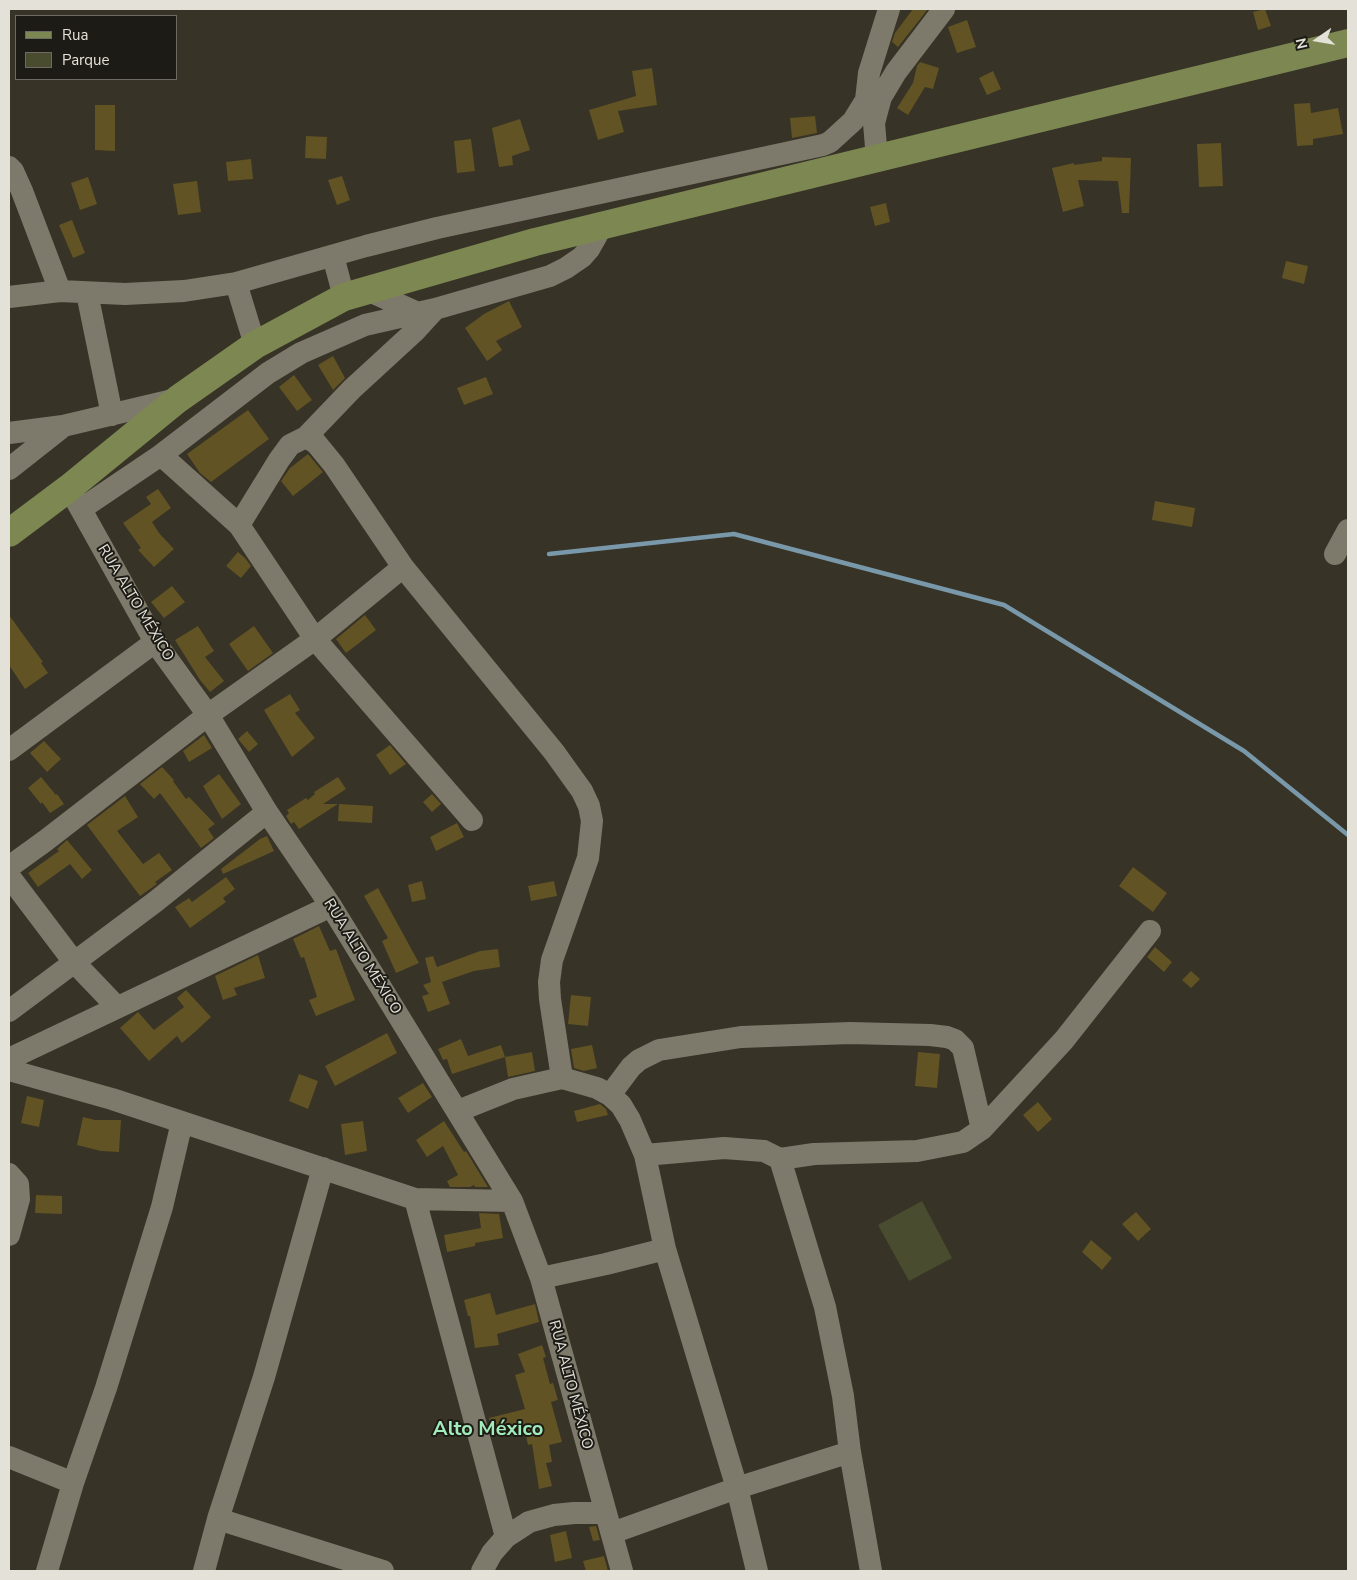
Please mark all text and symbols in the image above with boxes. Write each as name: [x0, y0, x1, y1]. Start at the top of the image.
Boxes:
legend: [15, 15, 178, 80]
north arrow: [1292, 15, 1342, 65]
text: Rua: [62, 25, 88, 45]
text: N: [1291, 36, 1312, 51]
text: Parque: [62, 50, 110, 70]
street label: RUA ALTO MÉXICO: [93, 541, 177, 665]
street label: RUA ALTO MÉXICO: [319, 896, 405, 1018]
street label: RUA ALTO MÉXICO: [544, 1318, 596, 1452]
district label: Alto México: [433, 1418, 543, 1442]

